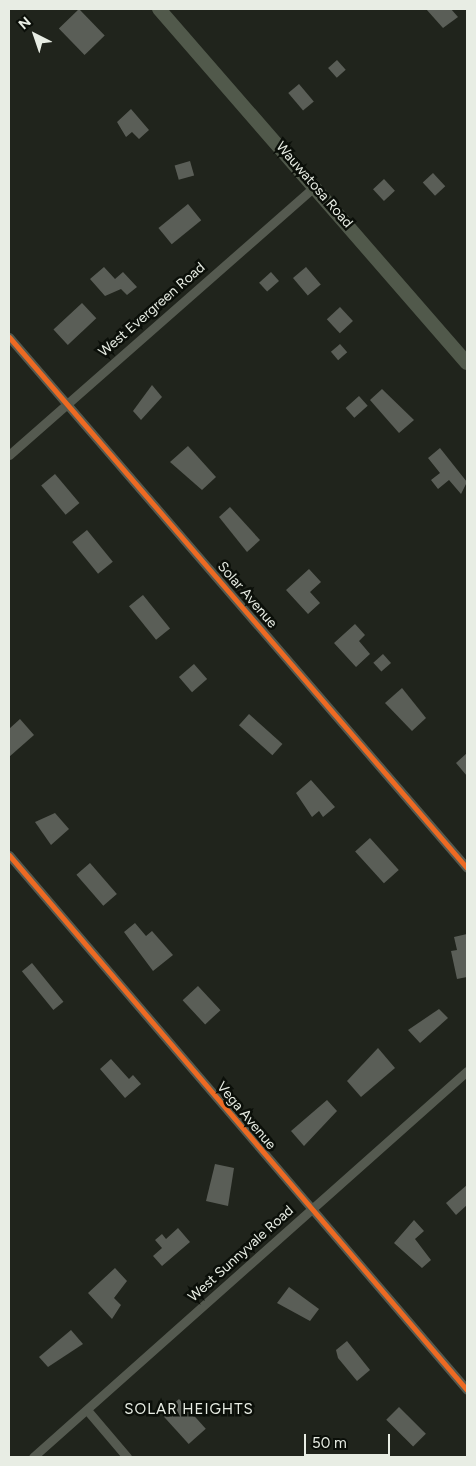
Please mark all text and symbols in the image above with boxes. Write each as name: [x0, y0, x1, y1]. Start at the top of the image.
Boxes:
north arrow: [10, 10, 60, 60]
text: N: [15, 13, 34, 33]
street label: Wauwatosa Road: [272, 139, 356, 231]
street label: West Evergreen Road: [95, 259, 209, 361]
street label: Solar Avenue: [214, 558, 280, 632]
street label: Vega Avenue: [213, 1079, 279, 1153]
street label: West Sunnyvale Road: [185, 1202, 297, 1306]
district label: SOLAR HEIGHTS: [123, 1401, 255, 1419]
scale bar: [306, 1424, 392, 1456]
text: 50 m: [312, 1434, 347, 1452]

